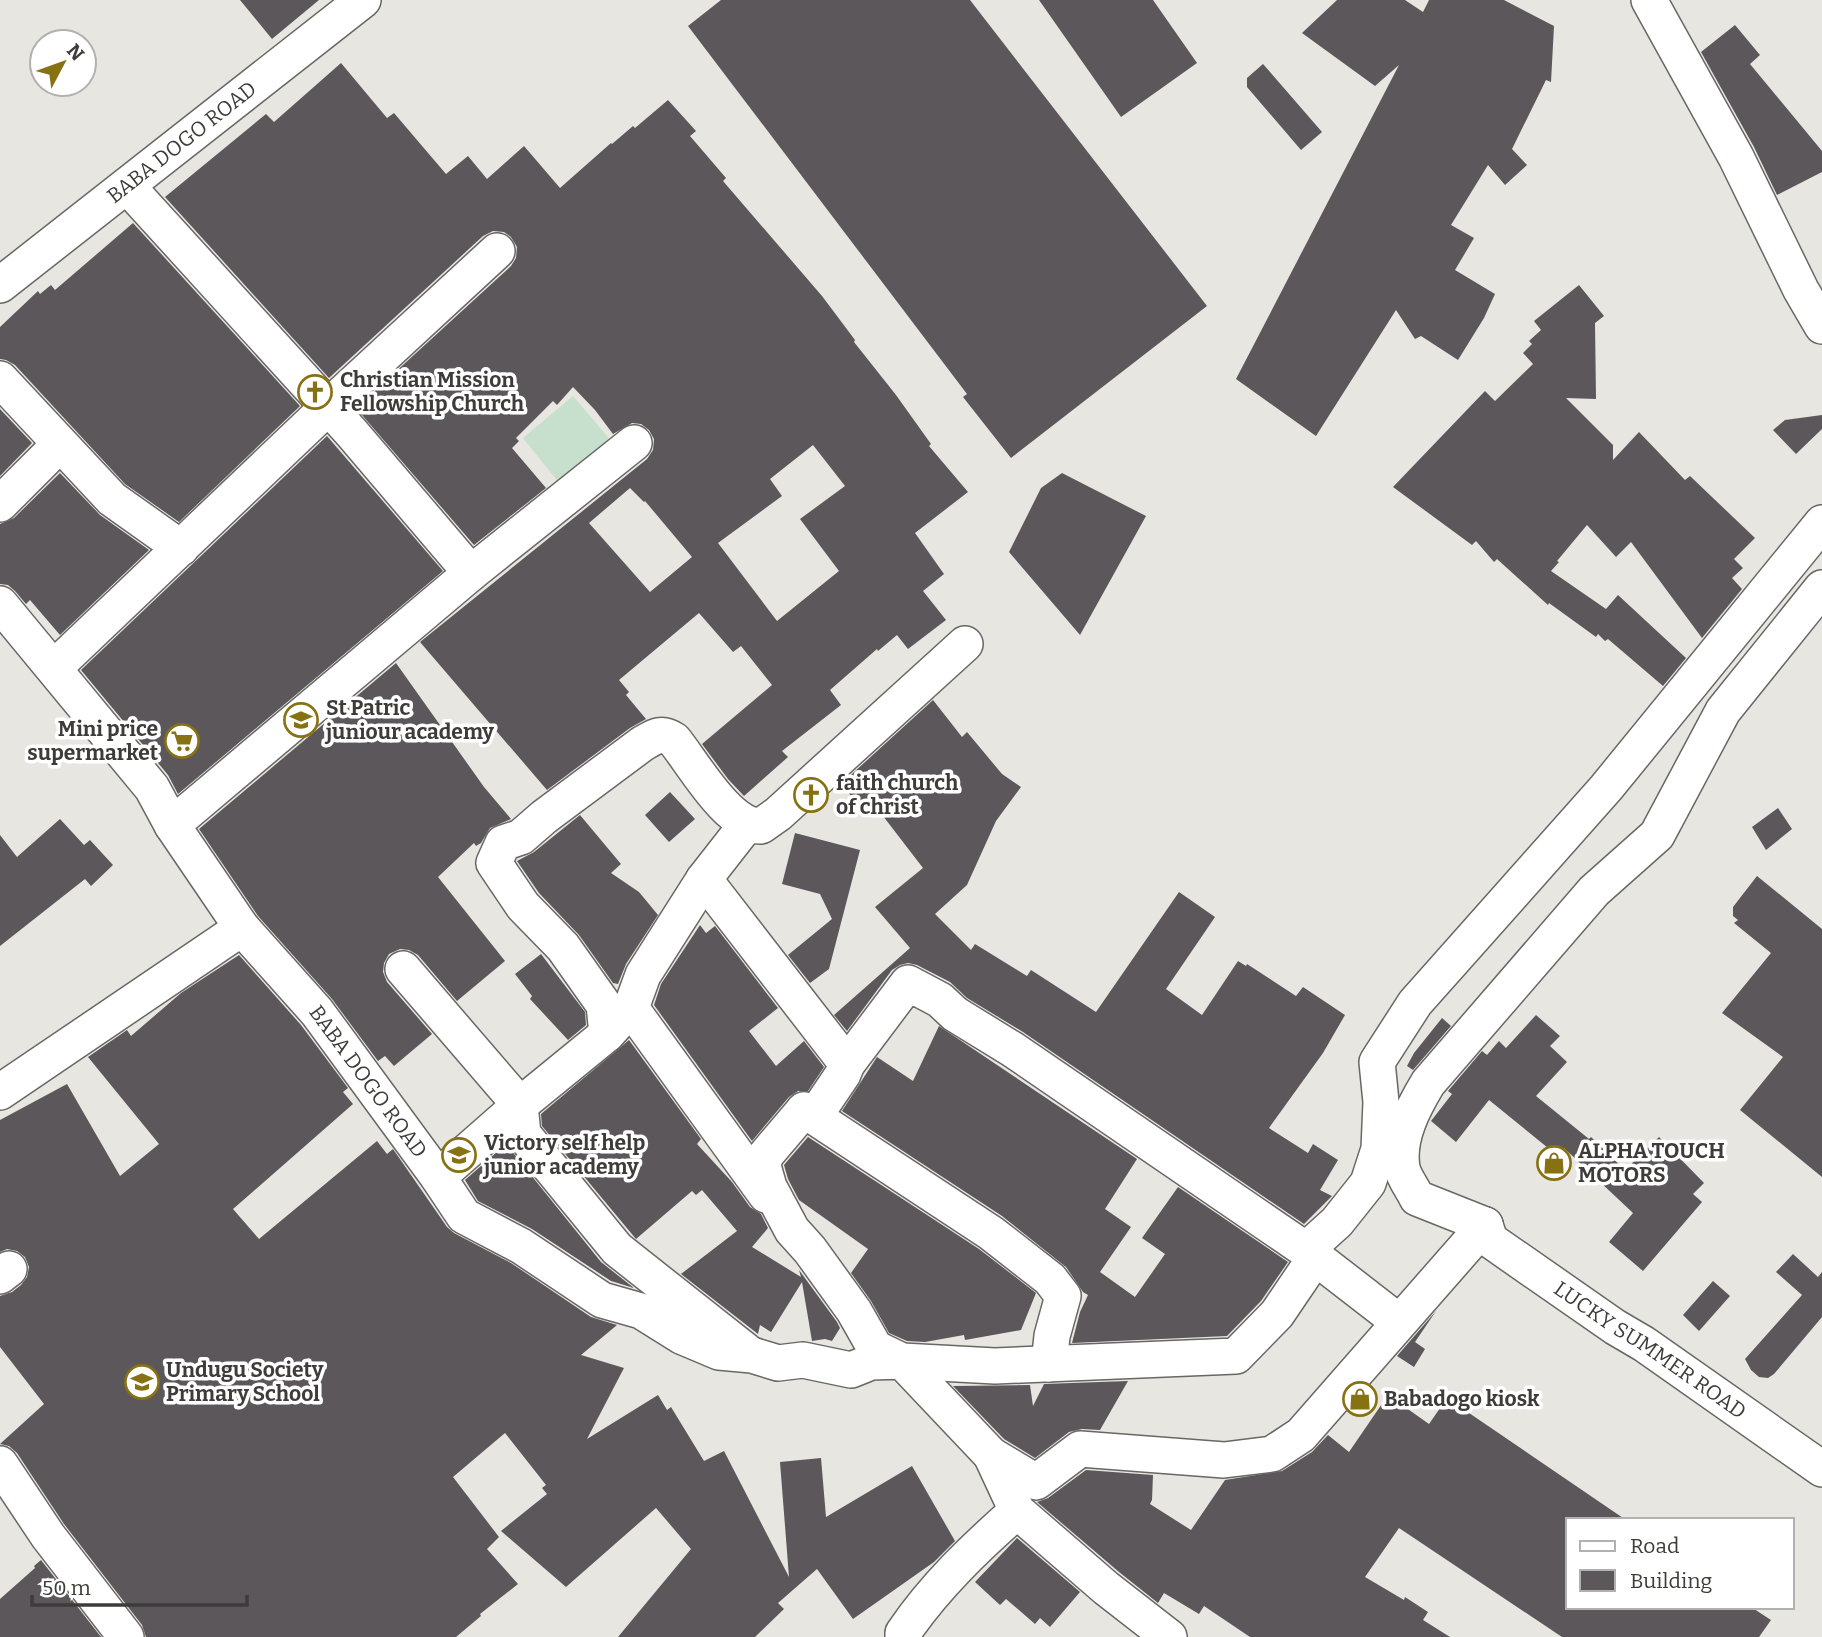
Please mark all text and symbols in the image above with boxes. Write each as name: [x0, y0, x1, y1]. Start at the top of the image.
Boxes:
north arrow: [28, 28, 98, 98]
text: N: [62, 39, 89, 66]
street label: BABA DOGO ROAD: [102, 76, 262, 209]
place label: Christian Mission Fellowship Church: [340, 367, 525, 417]
church icon: Christian Mission Fellowship Church: [296, 373, 334, 411]
place label: St Patric juniour academy: [324, 695, 494, 745]
school or university icon: St Patric juniour academy: [282, 701, 320, 739]
place label: Mini price supermarket: [27, 716, 159, 766]
supermarket icon: Mini price supermarket: [163, 722, 201, 760]
place label: faith church of christ: [836, 770, 959, 820]
church icon: faith church of christ: [792, 776, 830, 814]
street label: BABA DOGO ROAD: [303, 1000, 432, 1163]
place label: Victory self help junior academy: [482, 1130, 646, 1180]
school or university icon: Victory self help junior academy: [440, 1136, 478, 1174]
place label: ALPHA TOUCH MOTORS: [1578, 1138, 1725, 1188]
shop icon: ALPHA TOUCH MOTORS: [1535, 1144, 1573, 1182]
street label: LUCKY SUMMER ROAD: [1549, 1276, 1751, 1425]
place label: Undugu Society Primary School: [166, 1357, 324, 1407]
school or university icon: Undugu Society Primary School: [123, 1363, 161, 1401]
shop icon: Babadogo kiosk: [1341, 1380, 1379, 1418]
place label: Babadogo kiosk: [1384, 1386, 1540, 1412]
legend: [1566, 1518, 1794, 1609]
text: Road: [1630, 1533, 1679, 1559]
scale bar: [32, 1564, 247, 1608]
text: Building: [1630, 1568, 1713, 1594]
text: 50 m: [42, 1575, 91, 1601]

